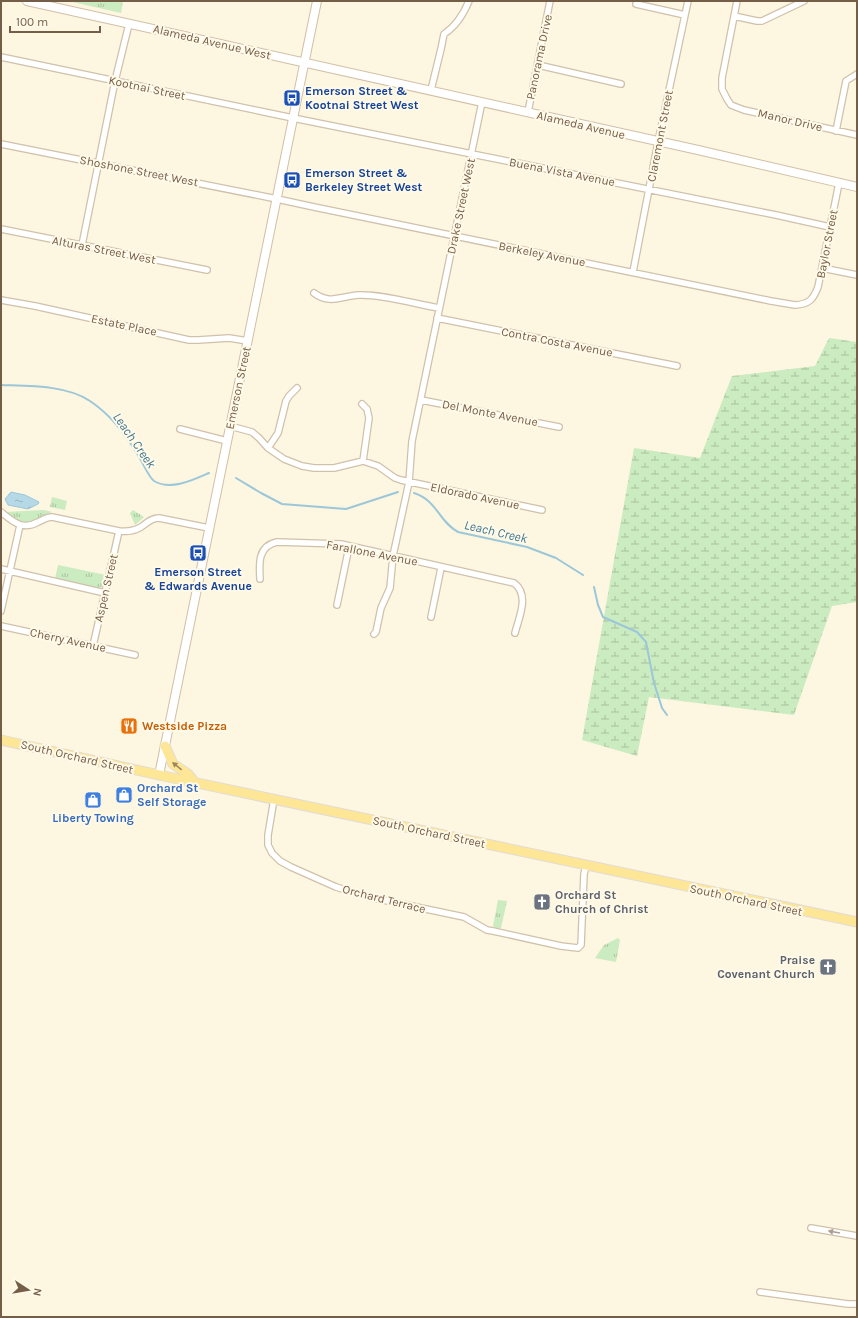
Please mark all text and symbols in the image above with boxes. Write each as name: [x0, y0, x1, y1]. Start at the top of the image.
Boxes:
scale bar: [10, 8, 100, 34]
street label: Panorama Drive: [523, 13, 555, 101]
text: 100 m: [16, 15, 48, 29]
street label: Alameda Avenue West: [152, 22, 273, 62]
street label: Kootnai Street: [107, 73, 187, 103]
place label: Emerson Street & Kootnai Street West: [305, 84, 419, 112]
bus stop icon: Emerson Street & Kootnai Street West: [282, 88, 302, 108]
street label: Claremont Street: [644, 88, 676, 183]
street label: Manor Drive: [756, 106, 824, 134]
street label: Alameda Avenue: [535, 108, 627, 142]
street label: Shoshone Street West: [79, 153, 200, 189]
street label: Buena Vista Avenue: [508, 155, 616, 189]
street label: Drake Street West: [444, 156, 478, 255]
place label: Emerson Street & Berkeley Street West: [305, 166, 423, 194]
bus stop icon: Emerson Street & Berkeley Street West: [282, 170, 302, 190]
street label: Baylor Street: [813, 208, 841, 280]
street label: Alturas Street West: [51, 233, 157, 267]
street label: Berkeley Avenue: [497, 239, 587, 269]
street label: Estate Place: [90, 311, 158, 339]
street label: Contra Costa Avenue: [500, 324, 614, 360]
street label: Emerson Street: [222, 345, 254, 431]
street label: Del Monte Avenue: [441, 397, 539, 429]
water label: Leach Creek: [110, 410, 159, 471]
street label: Eldorado Avenue: [429, 480, 521, 512]
water label: Leach Creek: [463, 517, 529, 546]
street label: Farallone Avenue: [325, 537, 419, 569]
bus stop icon: Emerson Street & Edwards Avenue: [188, 543, 208, 563]
street label: Aspen Street: [91, 552, 121, 623]
place label: Emerson Street & Edwards Avenue: [144, 565, 252, 593]
street label: Cherry Avenue: [29, 625, 107, 655]
restaurant icon: Westside Pizza: [119, 716, 139, 736]
place label: Westside Pizza: [142, 719, 227, 733]
street label: South Orchard Street: [19, 737, 135, 777]
one-way arrow: [172, 762, 183, 771]
place label: Orchard St Self Storage: [137, 781, 206, 809]
shop icon: Orchard St Self Storage: [114, 785, 134, 805]
shop icon: Liberty Towing: [83, 790, 103, 810]
place label: Liberty Towing: [52, 811, 134, 825]
street label: South Orchard Street: [371, 813, 487, 851]
street label: South Orchard Street: [688, 881, 804, 919]
street label: Orchard Terrace: [341, 882, 427, 916]
place label: Orchard St Church of Christ: [555, 888, 648, 916]
church icon: Orchard St Church of Christ: [532, 892, 552, 912]
place label: Praise Covenant Church: [717, 953, 815, 981]
church icon: Praise Covenant Church: [818, 957, 838, 977]
one-way arrow: [828, 1229, 840, 1235]
north arrow: [8, 1270, 48, 1310]
text: N: [30, 1287, 44, 1297]

